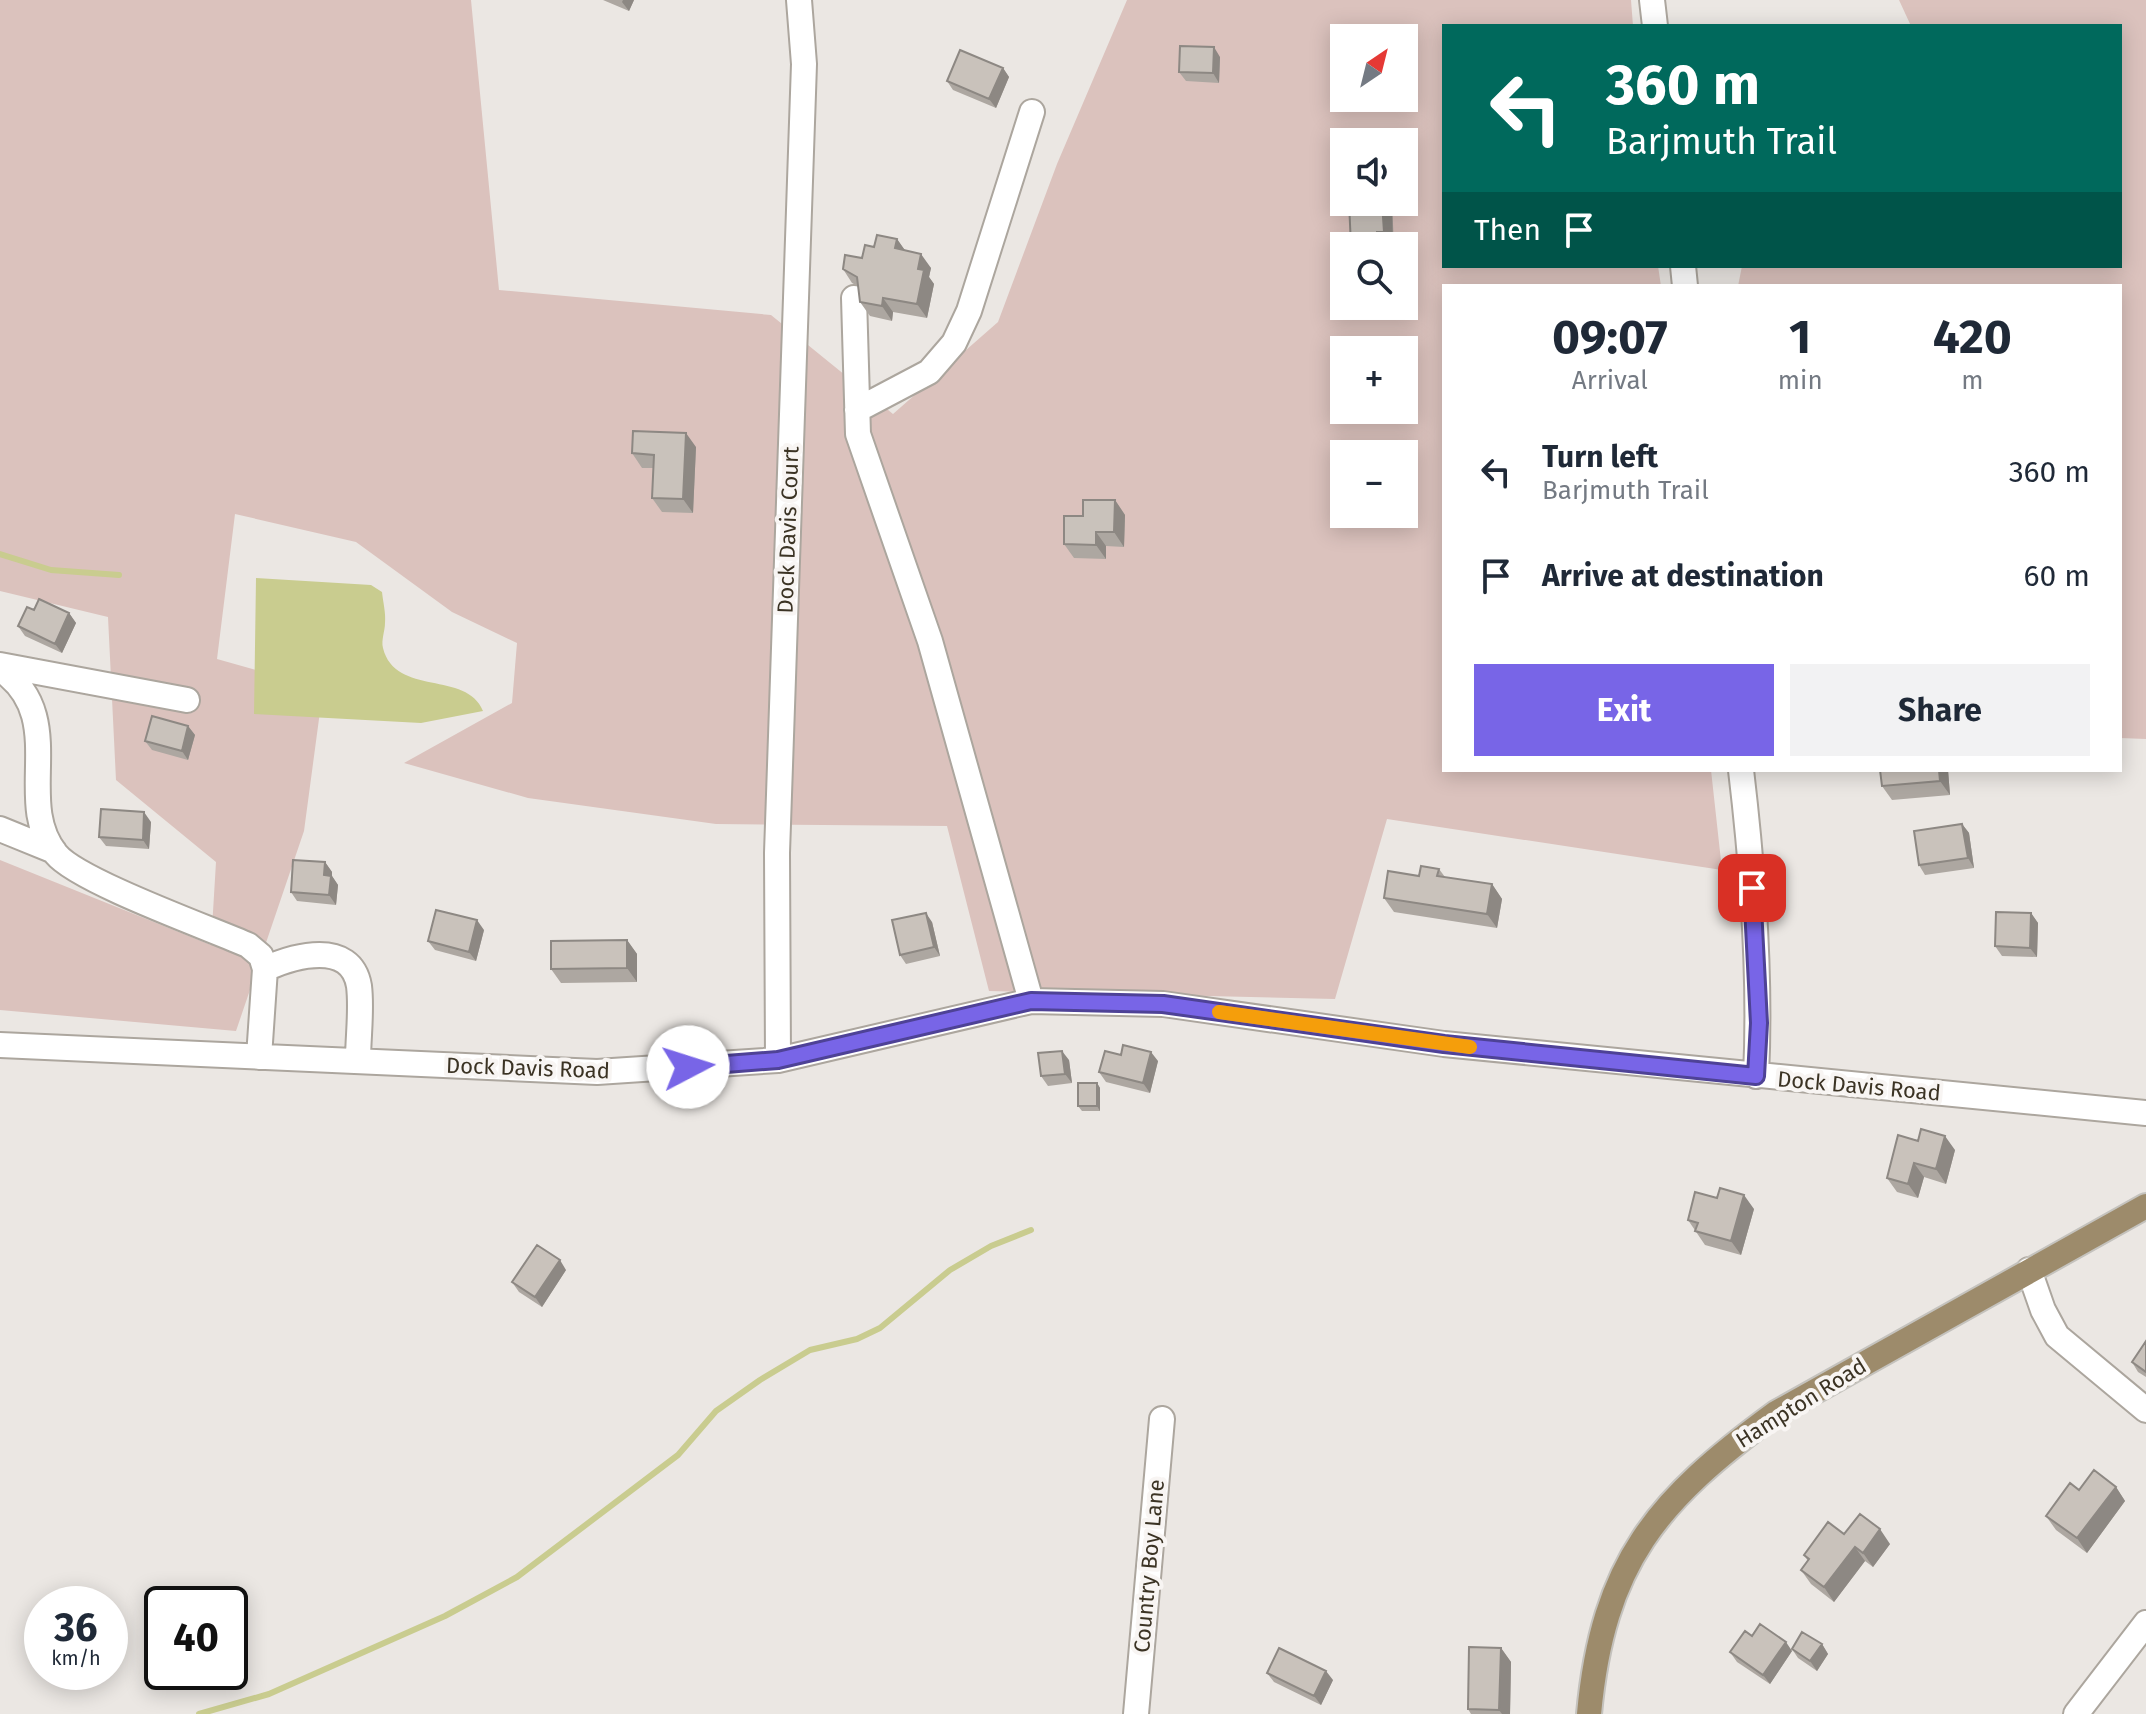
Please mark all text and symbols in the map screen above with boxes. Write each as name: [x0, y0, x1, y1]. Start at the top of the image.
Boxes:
north arrow: [1330, 24, 1418, 112]
map controls: [1330, 24, 1418, 528]
text: 360 m: [1606, 52, 1760, 119]
icon: left: [1474, 56, 1578, 160]
text: Barjmuth Trail: [1606, 120, 1837, 164]
button: sound: [1330, 128, 1418, 216]
icon: arrive: [1557, 208, 1601, 252]
text: Then: [1474, 212, 1541, 248]
button: search: [1330, 232, 1418, 320]
text: 09:07: [1552, 308, 1668, 366]
text: 1: [1789, 308, 1811, 366]
text: 420: [1933, 308, 2012, 366]
button: +: [1330, 336, 1418, 424]
text: Arrival: [1572, 365, 1648, 396]
text: min: [1778, 365, 1823, 396]
text: m: [1961, 365, 1983, 396]
text: Turn left: [1542, 439, 1658, 475]
button: −: [1330, 440, 1418, 528]
street label: Dock Davis Court: [772, 446, 804, 614]
icon: left: [1474, 450, 1518, 494]
text: 360 m: [2009, 454, 2090, 490]
text: Barjmuth Trail: [1542, 475, 1709, 506]
icon: arrive: [1474, 554, 1518, 598]
text: Arrive at destination: [1542, 558, 1824, 594]
text: 60 m: [2024, 558, 2090, 594]
button: Exit: [1474, 664, 1774, 756]
button: Share: [1790, 664, 2090, 756]
pin: [1718, 854, 1786, 922]
icon: arrive: [1730, 866, 1774, 910]
position arrow: [646, 1025, 730, 1109]
street label: Dock Davis Road: [446, 1052, 610, 1084]
street label: Dock Davis Road: [1776, 1065, 1942, 1107]
street label: Hampton Road: [1731, 1352, 1871, 1454]
street label: Country Boy Lane: [1128, 1478, 1170, 1654]
speed limit sign: 40: [144, 1586, 248, 1690]
text: 36: [54, 1604, 98, 1652]
text: km/h: [51, 1646, 101, 1670]

